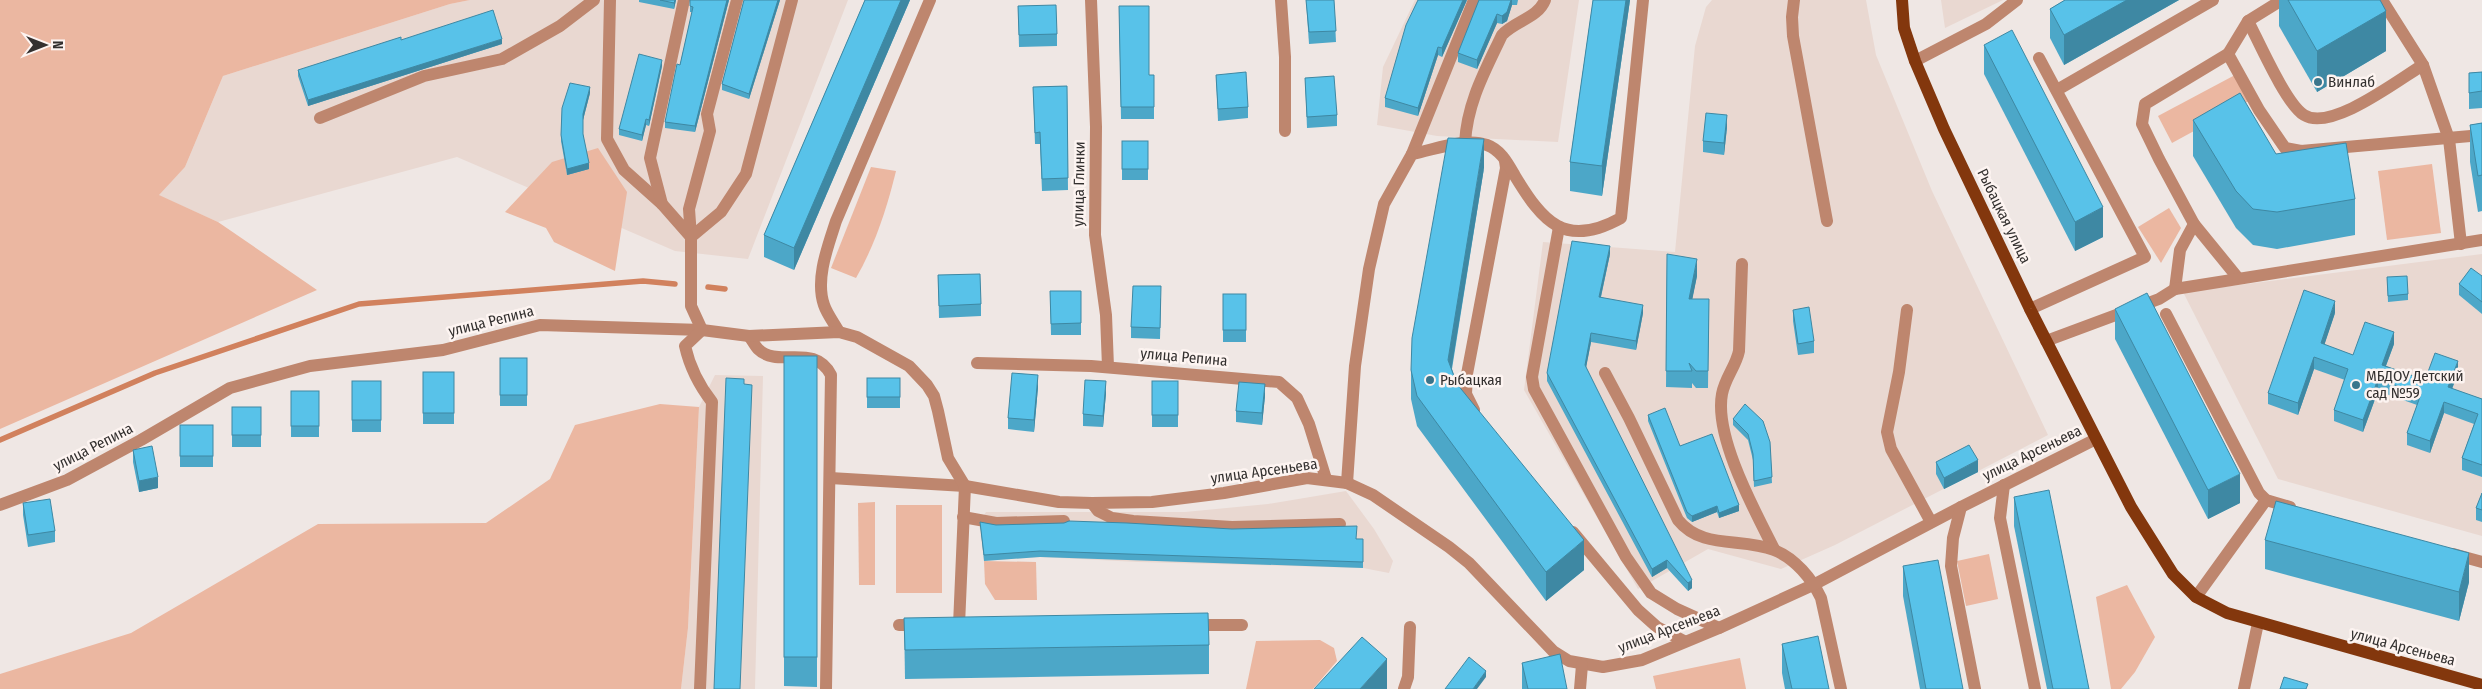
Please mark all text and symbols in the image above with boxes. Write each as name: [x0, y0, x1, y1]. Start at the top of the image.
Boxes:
north arrow: [20, 20, 70, 70]
text: N: [49, 41, 66, 49]
place label: Винлаб: [2328, 73, 2375, 91]
marker: Винлаб: [2312, 76, 2324, 88]
street label: улица Глинки: [1069, 141, 1089, 227]
street label: Рыбацкая улица: [1973, 166, 2035, 266]
street label: улица Репина: [446, 302, 536, 340]
street label: улица Репина: [1140, 344, 1228, 370]
place label: МБДОУ Детский сад №59: [2366, 367, 2464, 402]
place label: Рыбацкая: [1440, 371, 1502, 389]
marker: Рыбацкая: [1424, 374, 1436, 386]
marker: МБДОУ Детский сад №59: [2350, 379, 2362, 391]
street label: улица Репина: [50, 419, 136, 475]
street label: улица Арсеньева: [1980, 421, 2084, 485]
street label: улица Арсеньева: [1209, 455, 1319, 487]
street label: улица Арсеньева: [1616, 601, 1722, 657]
street label: улица Арсеньева: [2349, 624, 2457, 670]

